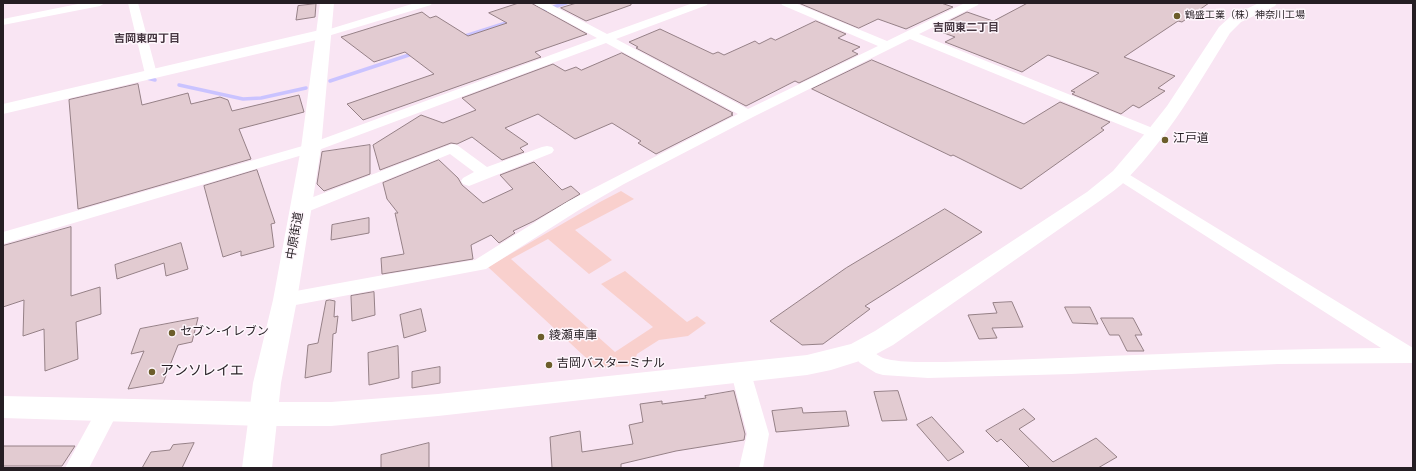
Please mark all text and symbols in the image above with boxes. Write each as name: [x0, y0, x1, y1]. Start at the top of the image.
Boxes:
place label: 鶴盛工業（株）神奈川工場: [1185, 10, 1305, 22]
marker: 鶴盛工業（株）神奈川工場: [1172, 11, 1182, 21]
district label: 吉岡東二丁目: [933, 22, 999, 36]
district label: 吉岡東四丁目: [114, 33, 180, 47]
place label: 江戸道: [1173, 133, 1209, 147]
marker: 江戸道: [1160, 135, 1170, 145]
street label: 中原街道: [285, 211, 307, 261]
place label: セブン-イレブン: [180, 326, 269, 340]
marker: セブン-イレブン: [167, 328, 177, 338]
place label: 綾瀬車庫: [549, 330, 597, 344]
marker: 綾瀬車庫: [536, 332, 546, 342]
place label: 吉岡バスターミナル: [557, 358, 665, 372]
marker: 吉岡バスターミナル: [544, 360, 554, 370]
place label: アンソレイエ: [160, 364, 244, 380]
marker: アンソレイエ: [147, 367, 157, 377]

